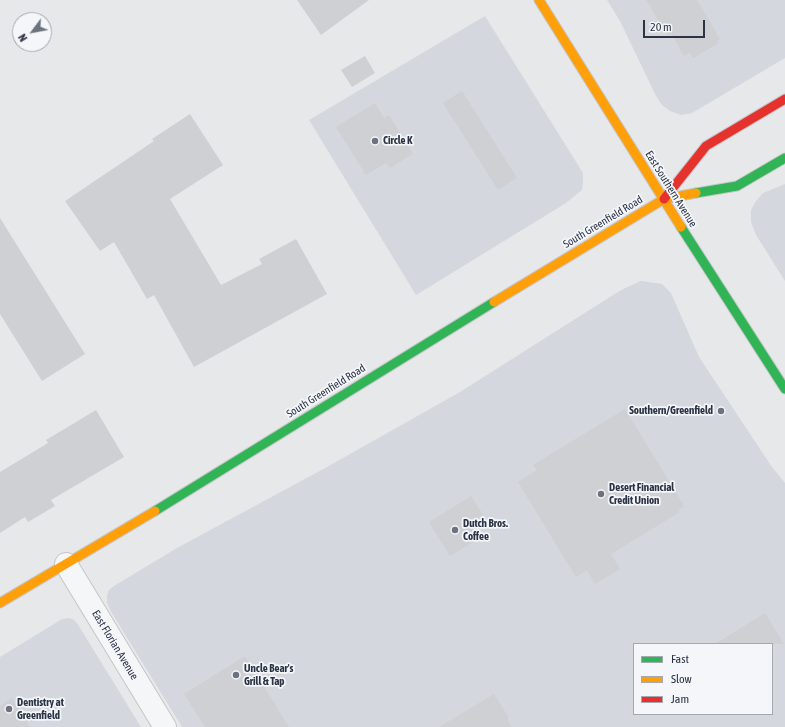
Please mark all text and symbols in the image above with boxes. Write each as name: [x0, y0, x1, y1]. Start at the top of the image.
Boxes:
north arrow: [12, 12, 52, 52]
scale bar: [645, 12, 707, 38]
text: 20 m: [650, 20, 672, 34]
text: N: [16, 32, 29, 44]
place label: Circle K: [383, 134, 412, 148]
marker: Circle K: [370, 136, 380, 146]
street label: East Southern Avenue: [642, 148, 700, 230]
street label: South Greenfield Road: [561, 193, 645, 251]
street label: South Greenfield Road: [284, 361, 368, 421]
place label: Southern/Greenfield: [629, 404, 713, 418]
marker: Southern/Greenfield: [716, 406, 726, 416]
place label: Desert Financial Credit Union: [609, 481, 674, 507]
marker: Desert Financial Credit Union: [596, 489, 606, 499]
place label: Dutch Bros. Coffee: [463, 517, 508, 543]
marker: Dutch Bros. Coffee: [450, 525, 460, 535]
street label: East Florian Avenue: [89, 608, 141, 682]
legend: [633, 643, 773, 715]
text: Fast: [671, 652, 689, 666]
place label: Uncle Bear's Grill & Tap: [244, 662, 293, 688]
marker: Uncle Bear's Grill & Tap: [231, 670, 241, 680]
text: Slow: [671, 672, 692, 686]
text: Jam: [671, 692, 689, 706]
place label: Dentistry at Greenfield: [17, 696, 64, 722]
marker: Dentistry at Greenfield: [4, 704, 14, 714]

